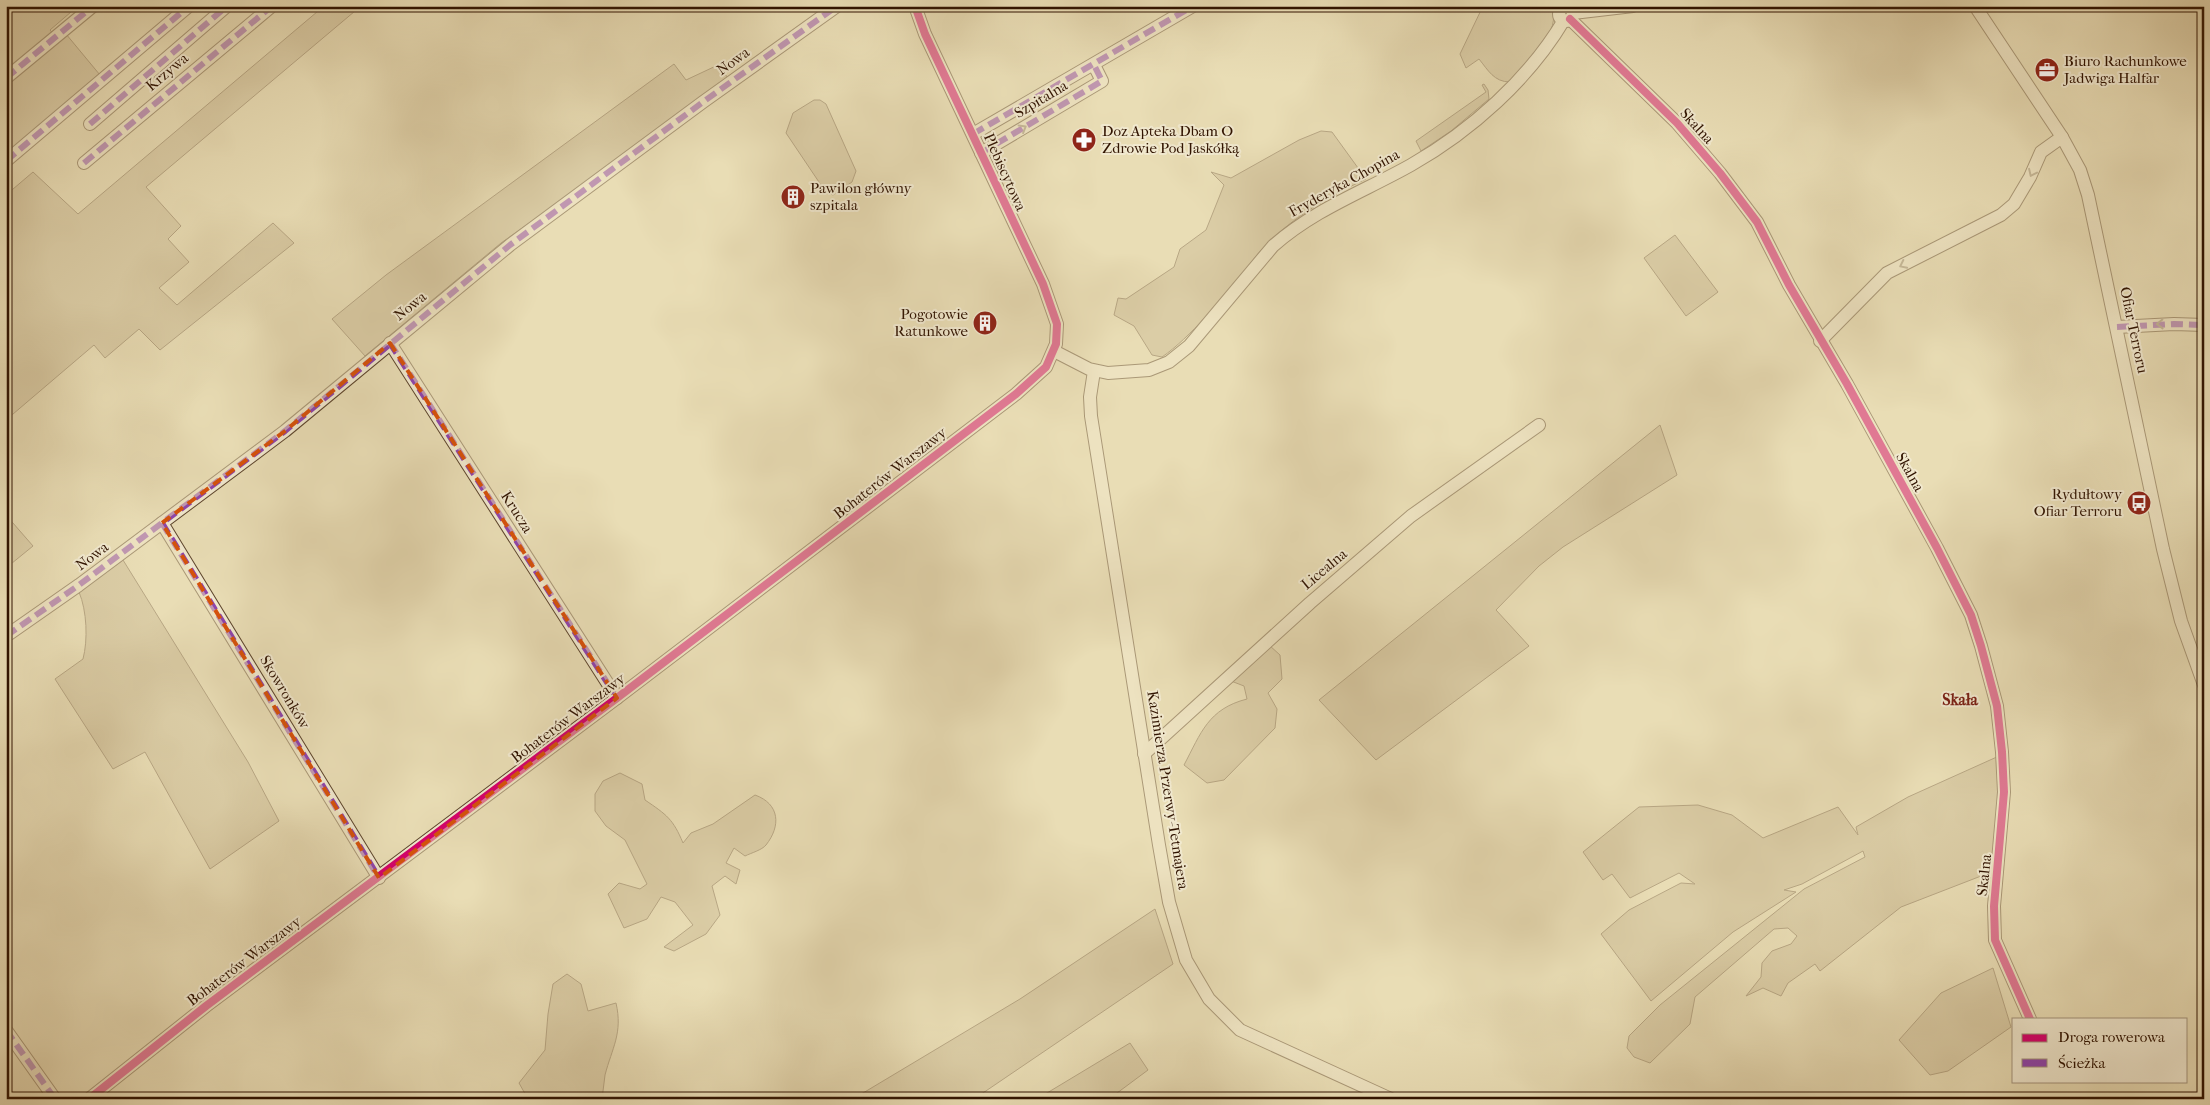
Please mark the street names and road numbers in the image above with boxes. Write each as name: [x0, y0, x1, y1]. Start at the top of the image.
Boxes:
street label: Nowa: [713, 42, 754, 79]
street label: Krzywa: [142, 48, 193, 95]
street label: Szpitalna: [1011, 76, 1072, 122]
street label: Skalna: [1676, 104, 1719, 148]
street label: Plebiscytowa: [980, 130, 1031, 215]
street label: Fryderyka Chopina: [1286, 145, 1403, 221]
street label: Ofiar Terroru: [2116, 285, 2152, 375]
street label: Nowa: [390, 287, 431, 324]
street label: Bohaterów Warszawy: [830, 423, 951, 523]
street label: Skalna: [1892, 449, 1929, 496]
street label: Krucza: [497, 488, 537, 537]
street label: Nowa: [72, 537, 113, 574]
street label: Licealna: [1297, 544, 1351, 593]
street label: Skowronków: [256, 652, 314, 733]
street label: Bohaterów Warszawy: [507, 669, 629, 767]
street label: Kazimierza Przerwy-Tetmajera: [1143, 689, 1193, 892]
street label: Skalna: [1973, 852, 1995, 897]
street label: Bohaterów Warszawy: [183, 912, 305, 1010]

